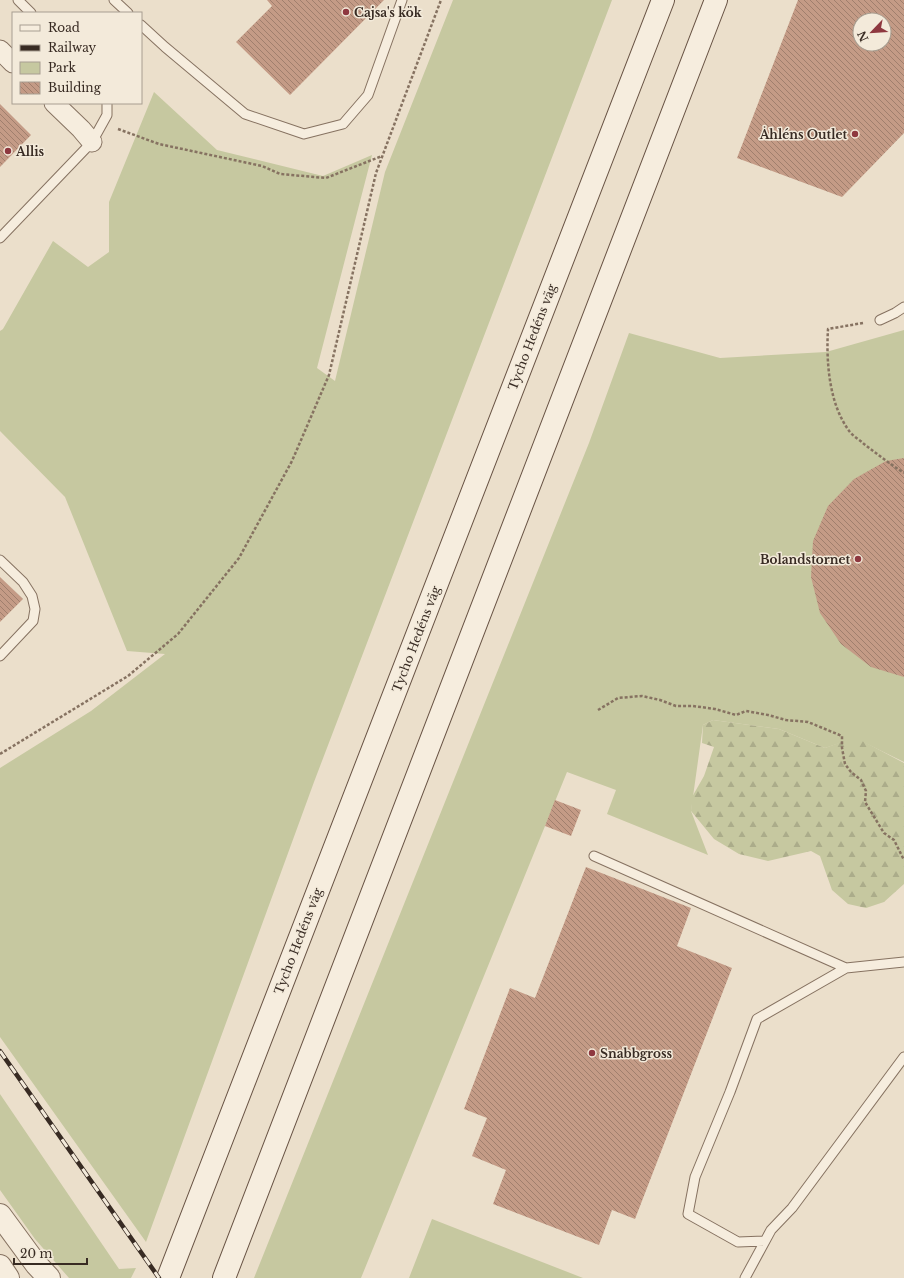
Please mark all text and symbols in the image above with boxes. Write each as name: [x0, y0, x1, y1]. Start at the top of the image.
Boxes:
place label: Cajsa's kök: [354, 5, 423, 20]
marker: Cajsa's kök: [341, 7, 351, 17]
legend: [12, 12, 142, 104]
north arrow: [852, 12, 892, 52]
text: Road: [48, 20, 80, 35]
text: N: [854, 28, 871, 44]
text: Railway: [48, 40, 97, 55]
text: Park: [48, 60, 76, 75]
text: Building: [48, 80, 102, 95]
place label: Åhléns Outlet: [759, 126, 847, 142]
marker: Åhléns Outlet: [850, 129, 860, 139]
place label: Allis: [15, 144, 45, 159]
marker: Allis: [3, 146, 13, 156]
street label: Tycho Hedéns väg: [505, 281, 559, 392]
place label: Bolandstornet: [760, 552, 850, 567]
marker: Bolandstornet: [853, 554, 863, 564]
street label: Tycho Hedéns väg: [389, 583, 443, 694]
street label: Tycho Hedéns väg: [271, 885, 325, 996]
place label: Snabbgross: [600, 1046, 672, 1061]
marker: Snabbgross: [587, 1048, 597, 1058]
scale bar: [14, 1240, 87, 1266]
text: 20 m: [20, 1246, 52, 1261]

